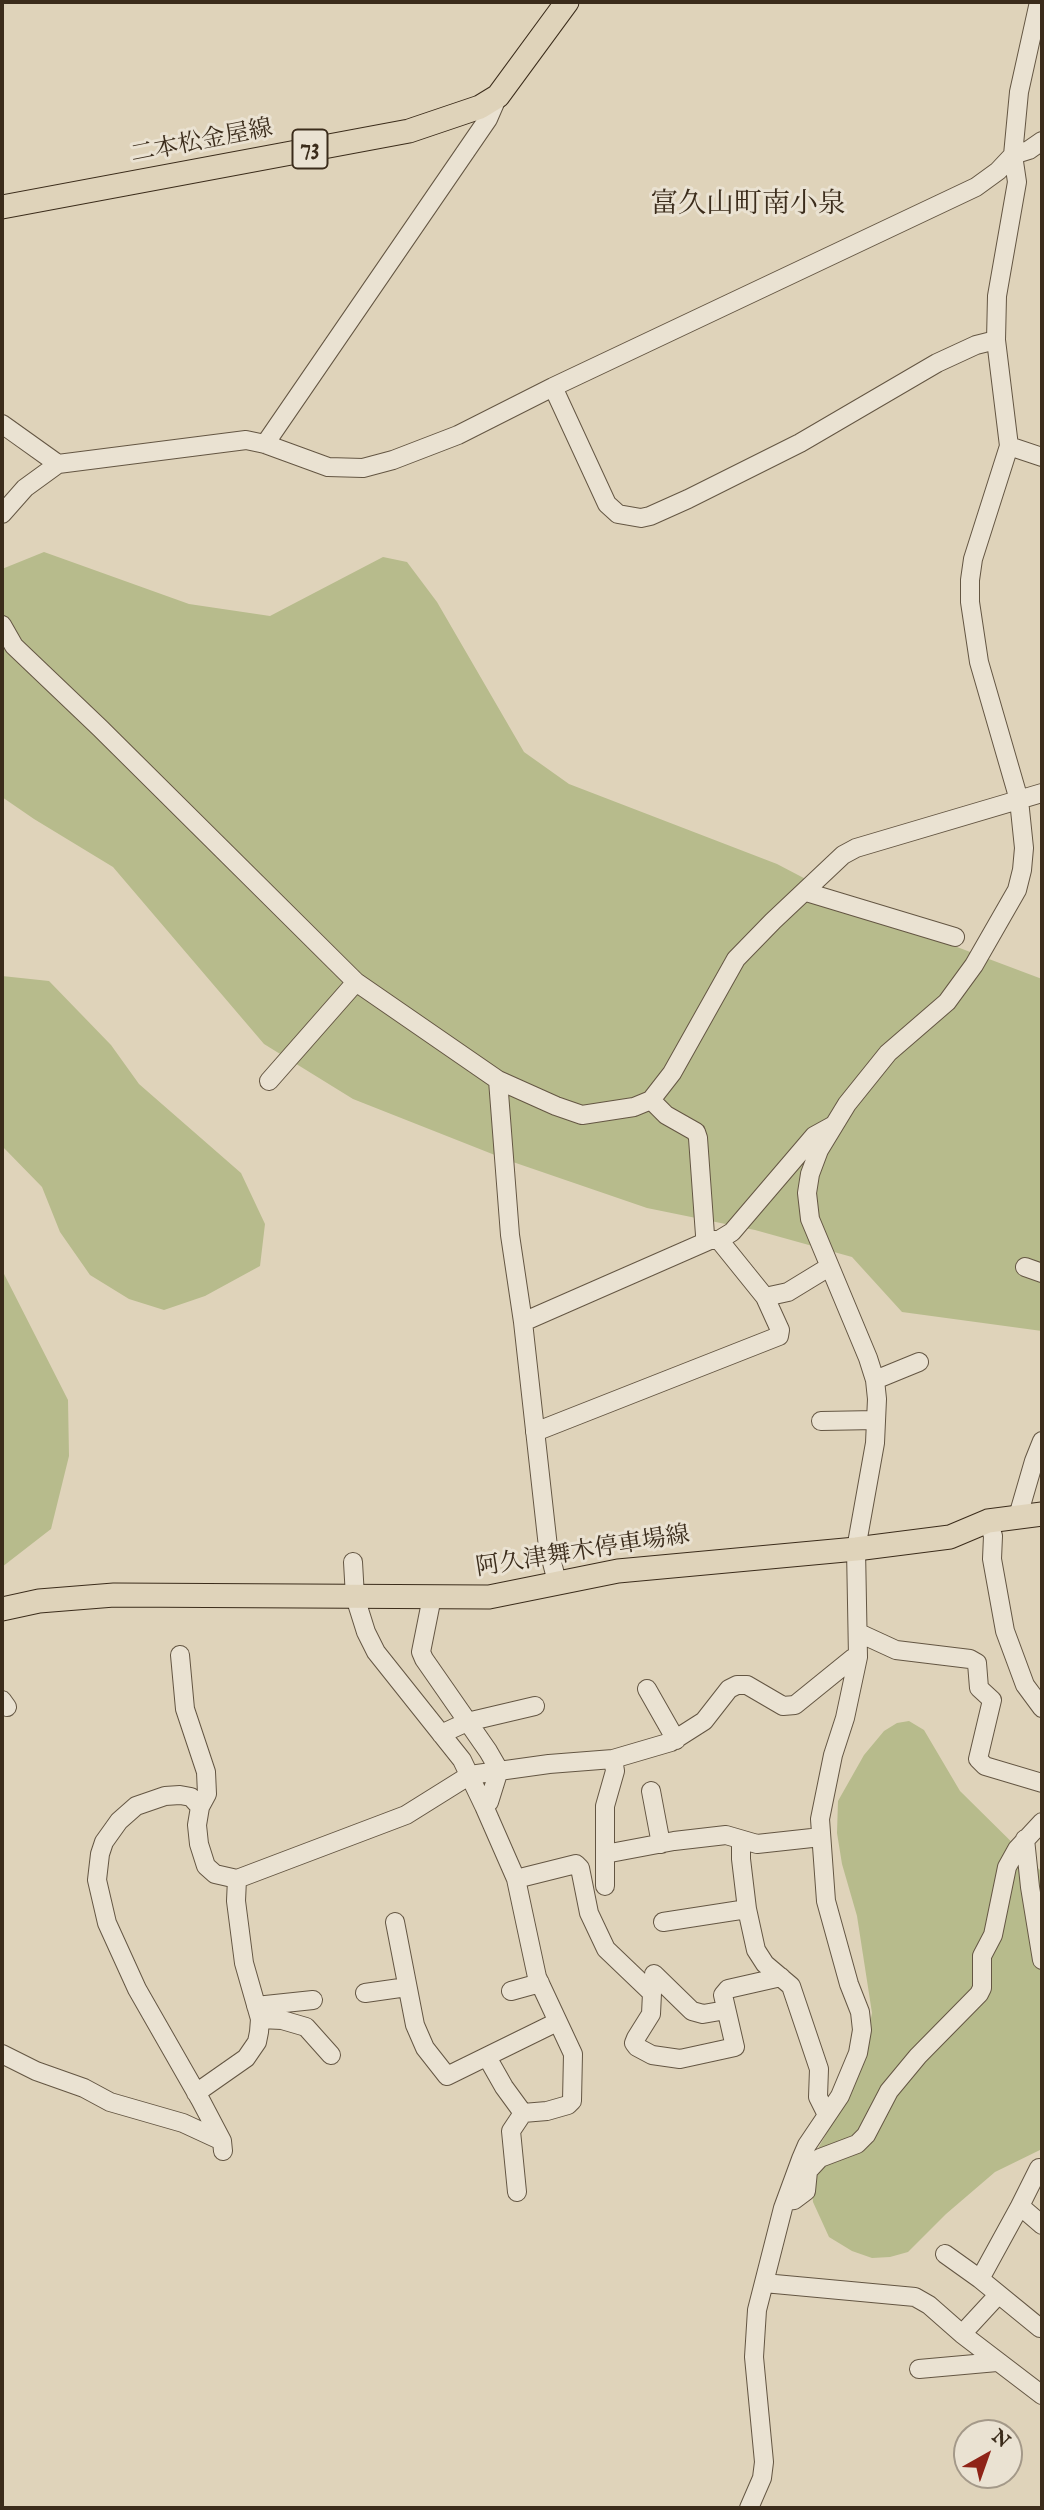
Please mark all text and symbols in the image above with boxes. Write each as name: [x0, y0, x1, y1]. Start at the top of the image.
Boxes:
street label: 二本松金屋線: [129, 115, 275, 171]
road number: 73: [292, 130, 328, 168]
district label: 富久山町南小泉: [650, 189, 846, 223]
street label: 阿久津舞木停車場線: [474, 1522, 692, 1584]
north arrow: [953, 2419, 1023, 2489]
text: N: [986, 2425, 1014, 2454]

